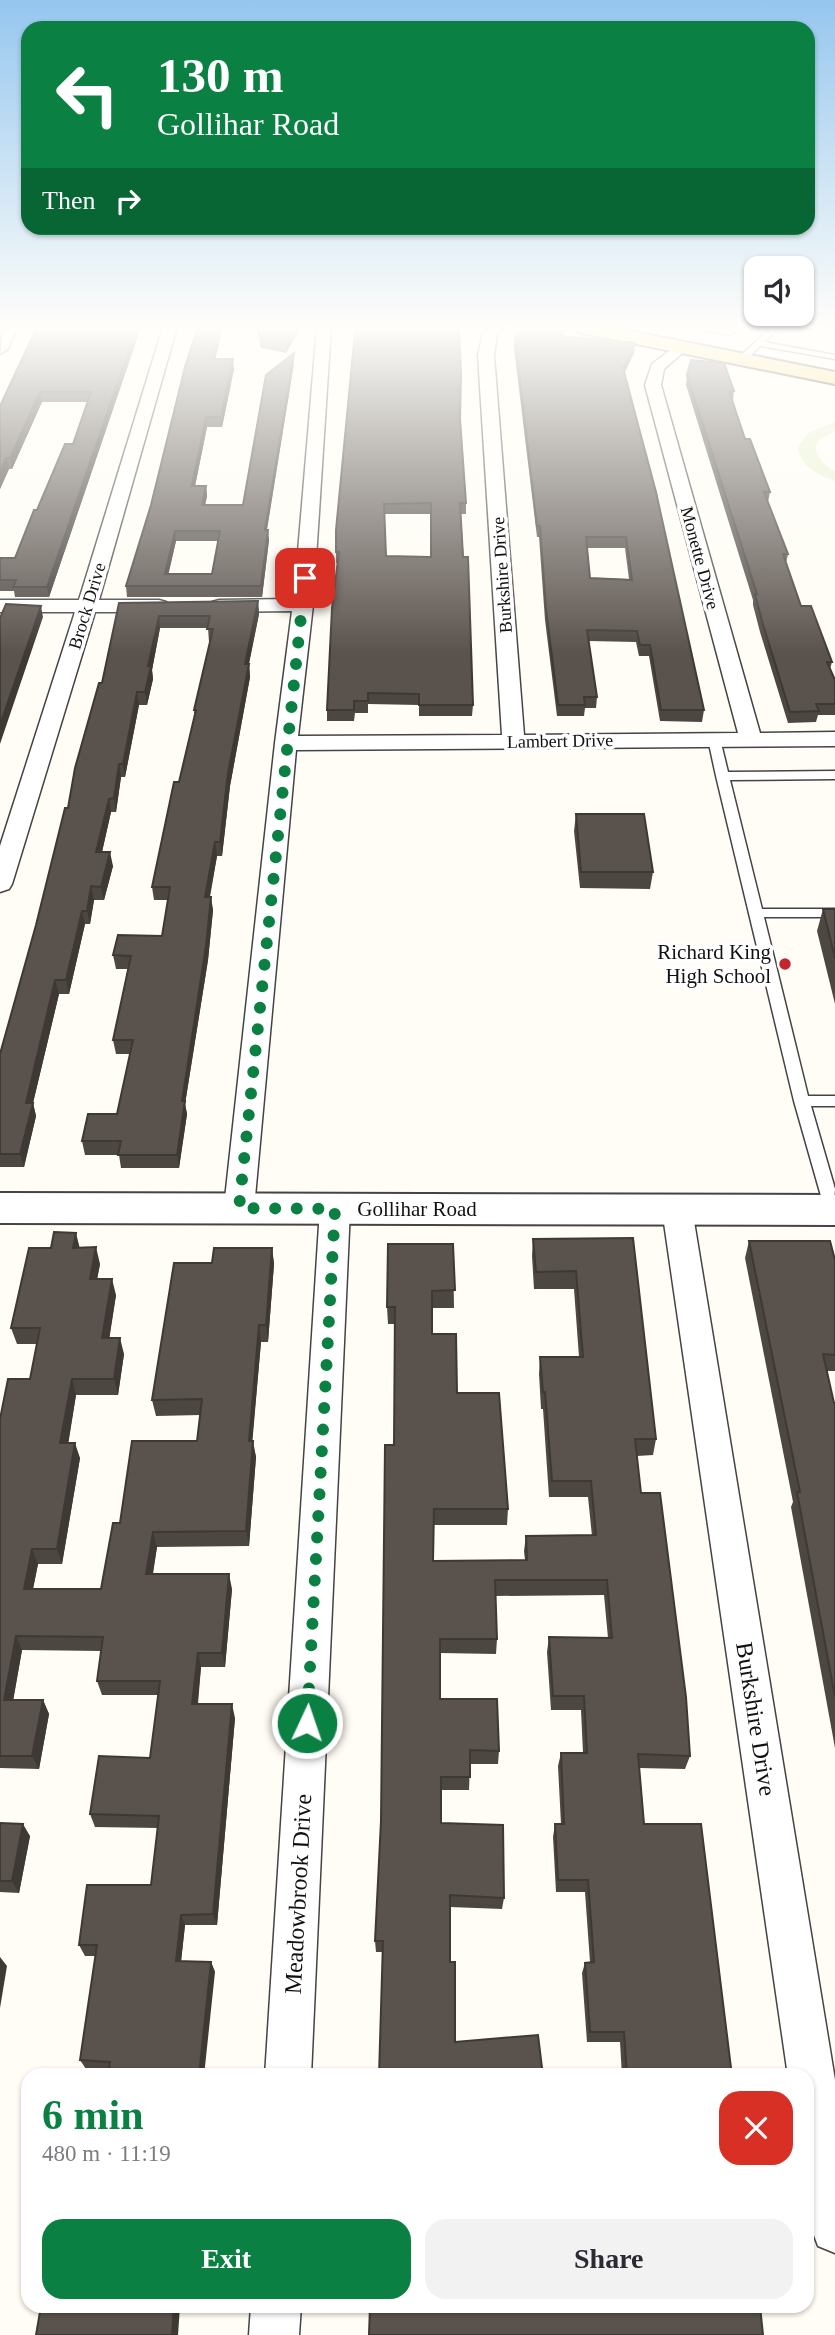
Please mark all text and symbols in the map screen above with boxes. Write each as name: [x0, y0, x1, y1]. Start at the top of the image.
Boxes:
text: 130 m: [157, 48, 284, 103]
icon: left: [42, 49, 133, 140]
text: Gollihar Road: [157, 106, 339, 142]
icon: right: [109, 182, 147, 220]
text: Then: [42, 186, 95, 215]
map controls: [744, 256, 814, 326]
button: sound: [744, 256, 814, 326]
street label: Monette Drive: [677, 504, 723, 612]
street label: Burkshire Drive: [488, 516, 516, 634]
pin: [275, 548, 335, 608]
icon: arrive: [286, 559, 324, 597]
street label: Brock Drive: [64, 560, 110, 652]
street label: Lambert Drive: [507, 730, 613, 752]
place label: Richard King High School: [657, 940, 771, 988]
marker: Richard King High School: [777, 956, 793, 972]
street label: Gollihar Road: [357, 1197, 477, 1221]
street label: Burkshire Drive: [731, 1640, 781, 1798]
position arrow: [270, 1686, 344, 1760]
street label: Meadowbrook Drive: [280, 1793, 316, 1995]
button: close: [719, 2091, 793, 2165]
text: 6 min: [42, 2092, 144, 2138]
text: 480 m · 11:19: [42, 2141, 171, 2166]
button: Exit: [42, 2219, 411, 2299]
button: Share: [425, 2219, 793, 2299]

